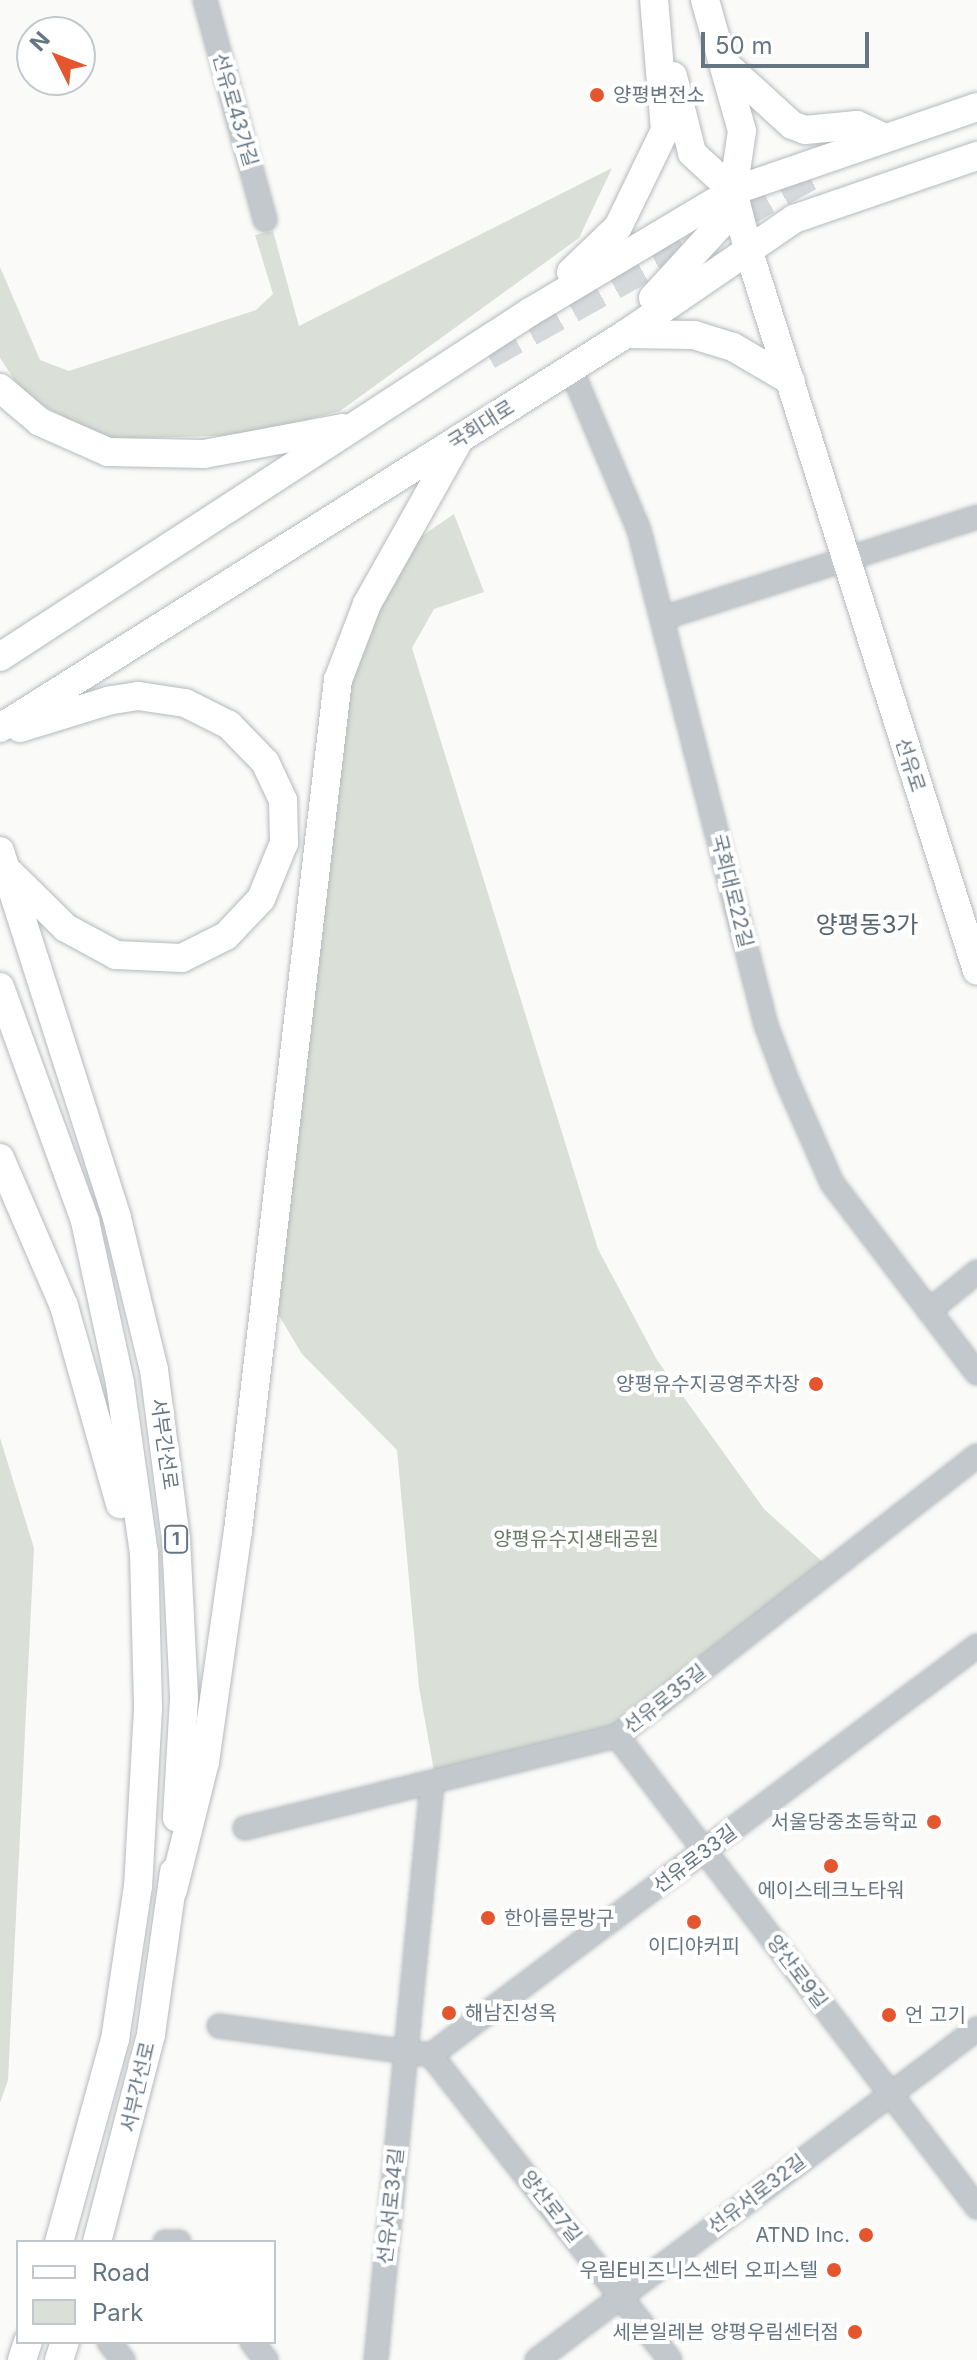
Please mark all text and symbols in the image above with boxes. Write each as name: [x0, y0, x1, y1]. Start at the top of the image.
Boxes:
north arrow: [16, 16, 96, 96]
scale bar: [705, 16, 873, 66]
text: N: [24, 26, 55, 56]
text: 50 m: [715, 31, 773, 60]
street label: 선유로43가길: [207, 50, 263, 170]
place label: 양평변전소: [613, 83, 705, 107]
marker: 양평변전소: [588, 86, 606, 104]
street label: 국회대로: [443, 395, 519, 455]
street label: 선유로: [890, 735, 930, 795]
street label: 국회대로22길: [706, 832, 758, 950]
district label: 양평동3가: [815, 911, 919, 939]
place label: 양평유수지공영주차장: [616, 1372, 800, 1396]
marker: 양평유수지공영주차장: [807, 1375, 825, 1393]
street label: 서부간선로: [146, 1397, 182, 1491]
road number: 1: [164, 1525, 188, 1553]
park label: 양평유수지생태공원: [493, 1527, 659, 1551]
street label: 선유로35길: [619, 1659, 711, 1739]
place label: 서울당중초등학교: [771, 1810, 918, 1834]
marker: 서울당중초등학교: [925, 1813, 943, 1831]
street label: 선유로33길: [649, 1820, 741, 1898]
marker: 에이스테크노타워: [822, 1857, 840, 1875]
place label: 에이스테크노타워: [757, 1878, 905, 1902]
place label: 한아름문방구: [504, 1906, 614, 1930]
marker: 한아름문방구: [479, 1909, 497, 1927]
marker: 이디야커피: [685, 1913, 703, 1931]
street label: 양산로9길: [762, 1930, 832, 2014]
place label: 이디야커피: [648, 1934, 740, 1958]
place label: 해남진성옥: [465, 2001, 557, 2025]
place label: 언 고기: [905, 2003, 966, 2027]
marker: 해남진성옥: [440, 2004, 458, 2022]
marker: 언 고기: [880, 2006, 898, 2024]
street label: 서부간선로: [116, 2039, 160, 2135]
street label: 선유서로34길: [373, 2146, 409, 2266]
street label: 선유서로32길: [703, 2149, 811, 2239]
street label: 양산로7길: [515, 2166, 587, 2248]
place label: ATND Inc.: [755, 2223, 850, 2247]
marker: ATND Inc.: [857, 2226, 875, 2244]
legend: [16, 2240, 276, 2344]
text: Road: [92, 2258, 150, 2287]
place label: 우림E비즈니스센터 오피스텔: [580, 2258, 818, 2282]
marker: 우림E비즈니스센터 오피스텔: [825, 2261, 843, 2279]
text: Park: [92, 2298, 143, 2327]
place label: 세븐일레븐 양평우림센터점: [613, 2320, 839, 2344]
marker: 세븐일레븐 양평우림센터점: [846, 2323, 864, 2341]

